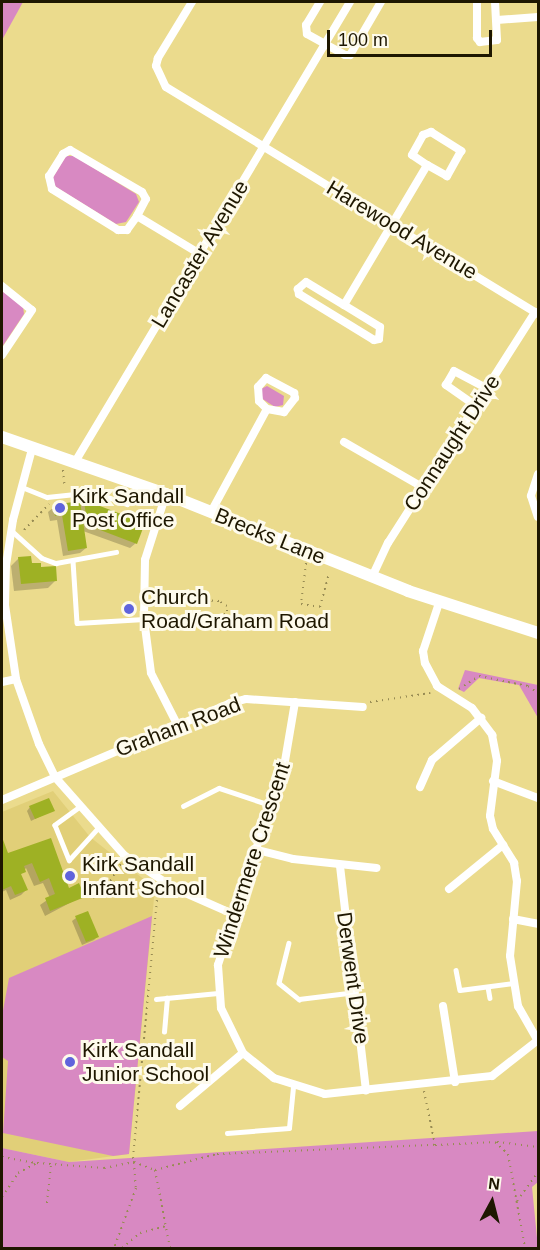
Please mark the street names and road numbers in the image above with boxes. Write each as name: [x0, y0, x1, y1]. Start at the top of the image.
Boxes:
street label: Lancaster Avenue: [146, 175, 254, 333]
street label: Harewood Avenue: [322, 175, 482, 285]
street label: Connaught Drive: [399, 370, 505, 516]
street label: Brecks Lane: [211, 502, 329, 570]
street label: Graham Road: [112, 692, 244, 762]
street label: Windermere Crescent: [208, 759, 296, 961]
street label: Derwent Drive: [331, 910, 375, 1046]

